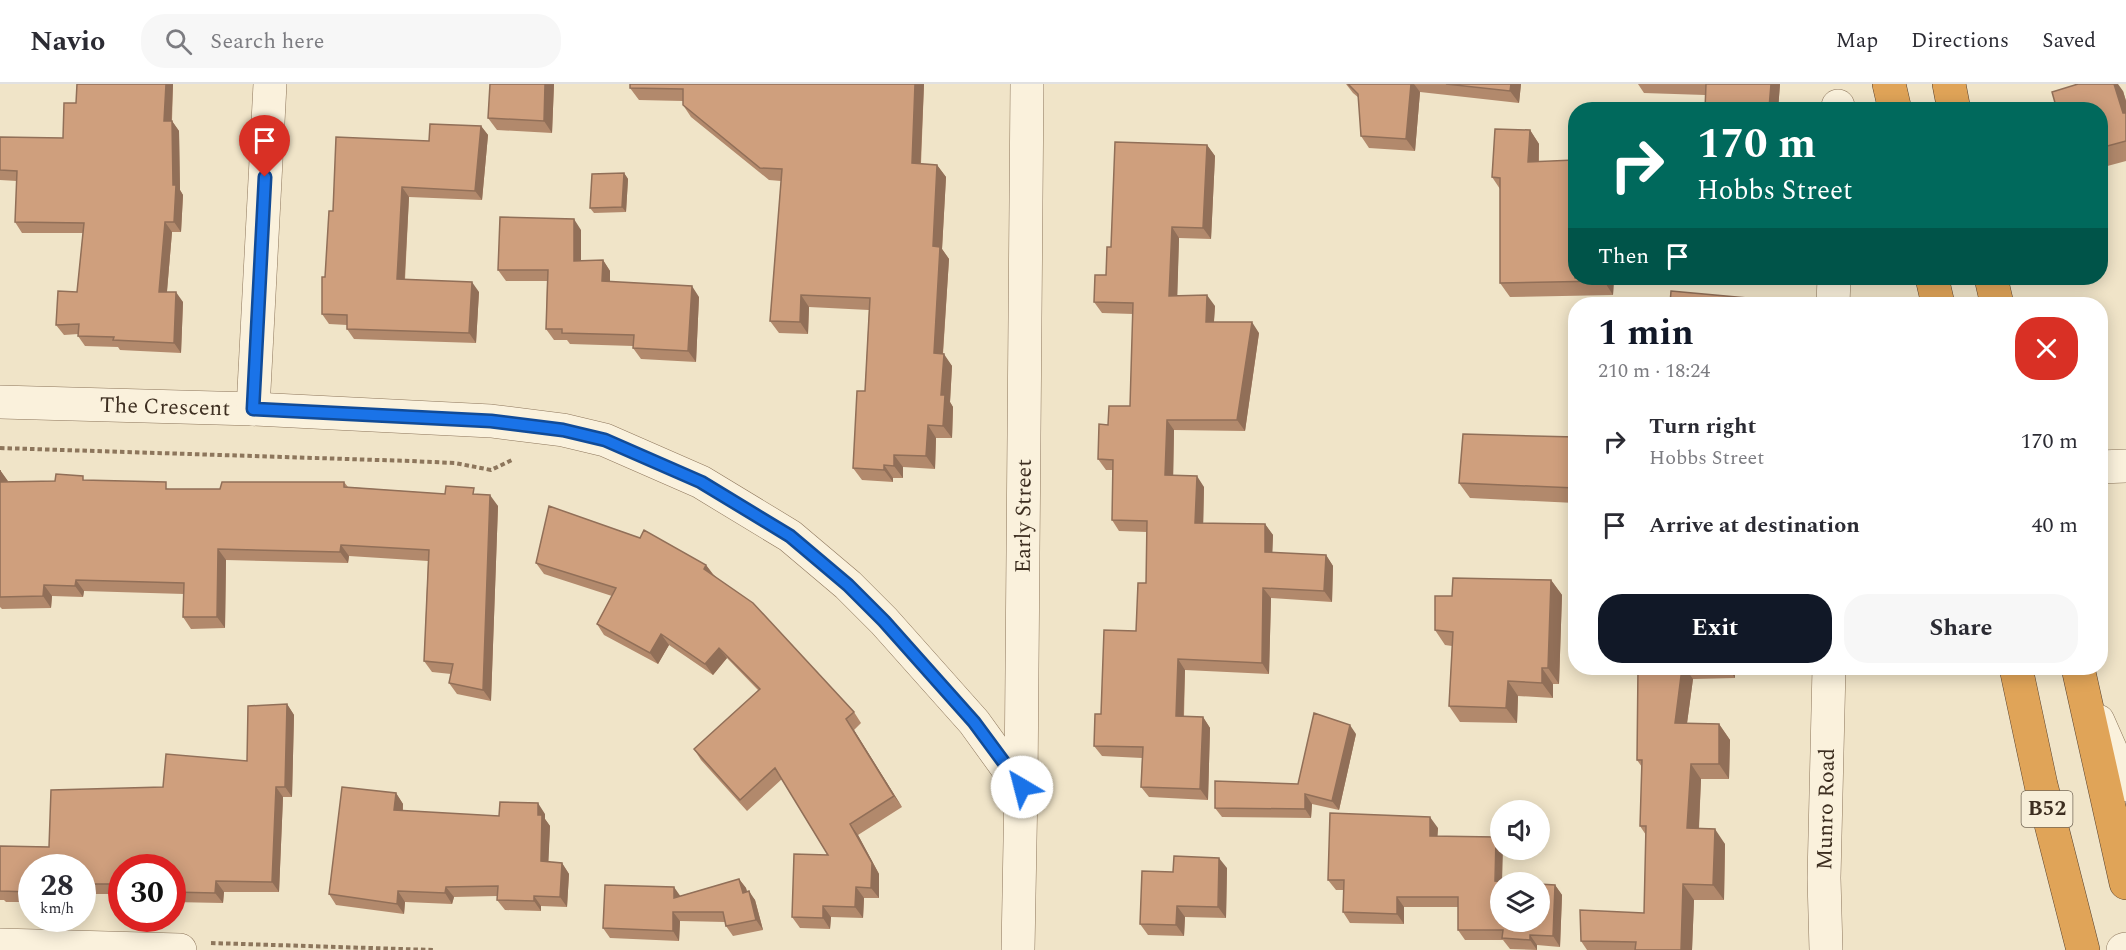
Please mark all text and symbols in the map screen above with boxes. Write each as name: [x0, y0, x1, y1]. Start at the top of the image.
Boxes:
search box: [141, 14, 561, 68]
text: Navio: [30, 20, 105, 63]
icon: search: [162, 25, 195, 58]
text: Search here: [210, 25, 324, 58]
text: Map: [1836, 25, 1878, 57]
text: Directions: [1911, 25, 2009, 57]
text: Saved: [2042, 25, 2096, 57]
text: 170 m: [1697, 113, 1816, 176]
pin: [239, 115, 290, 177]
icon: arrive: [248, 124, 281, 157]
icon: right: [1598, 126, 1676, 204]
text: Hobbs Street: [1697, 170, 1853, 212]
text: Then: [1598, 240, 1649, 273]
icon: arrive: [1661, 240, 1694, 273]
text: 1 min: [1598, 306, 1694, 361]
button: close: [2015, 317, 2078, 380]
text: 210 m · 18:24: [1598, 356, 1710, 386]
street label: The Crescent: [99, 388, 231, 425]
text: Turn right: [1649, 410, 1756, 443]
icon: right: [1598, 425, 1631, 458]
text: 170 m: [2021, 425, 2078, 458]
text: Hobbs Street: [1649, 443, 1764, 473]
street label: Early Street: [1006, 459, 1040, 573]
icon: arrive: [1598, 509, 1631, 542]
text: Arrive at destination: [1649, 509, 1860, 542]
text: 40 m: [2032, 509, 2078, 542]
button: Exit: [1598, 594, 1832, 663]
button: Share: [1844, 594, 2078, 663]
street label: Munro Road: [1808, 748, 1844, 870]
position arrow: [990, 755, 1054, 819]
road number: B52: [2022, 791, 2072, 827]
map controls: [1490, 800, 1550, 932]
button: sound: [1490, 800, 1550, 860]
speed limit sign: 30: [108, 854, 186, 932]
text: 28: [40, 863, 74, 909]
button: layers: [1490, 872, 1550, 932]
text: km/h: [40, 897, 74, 920]

